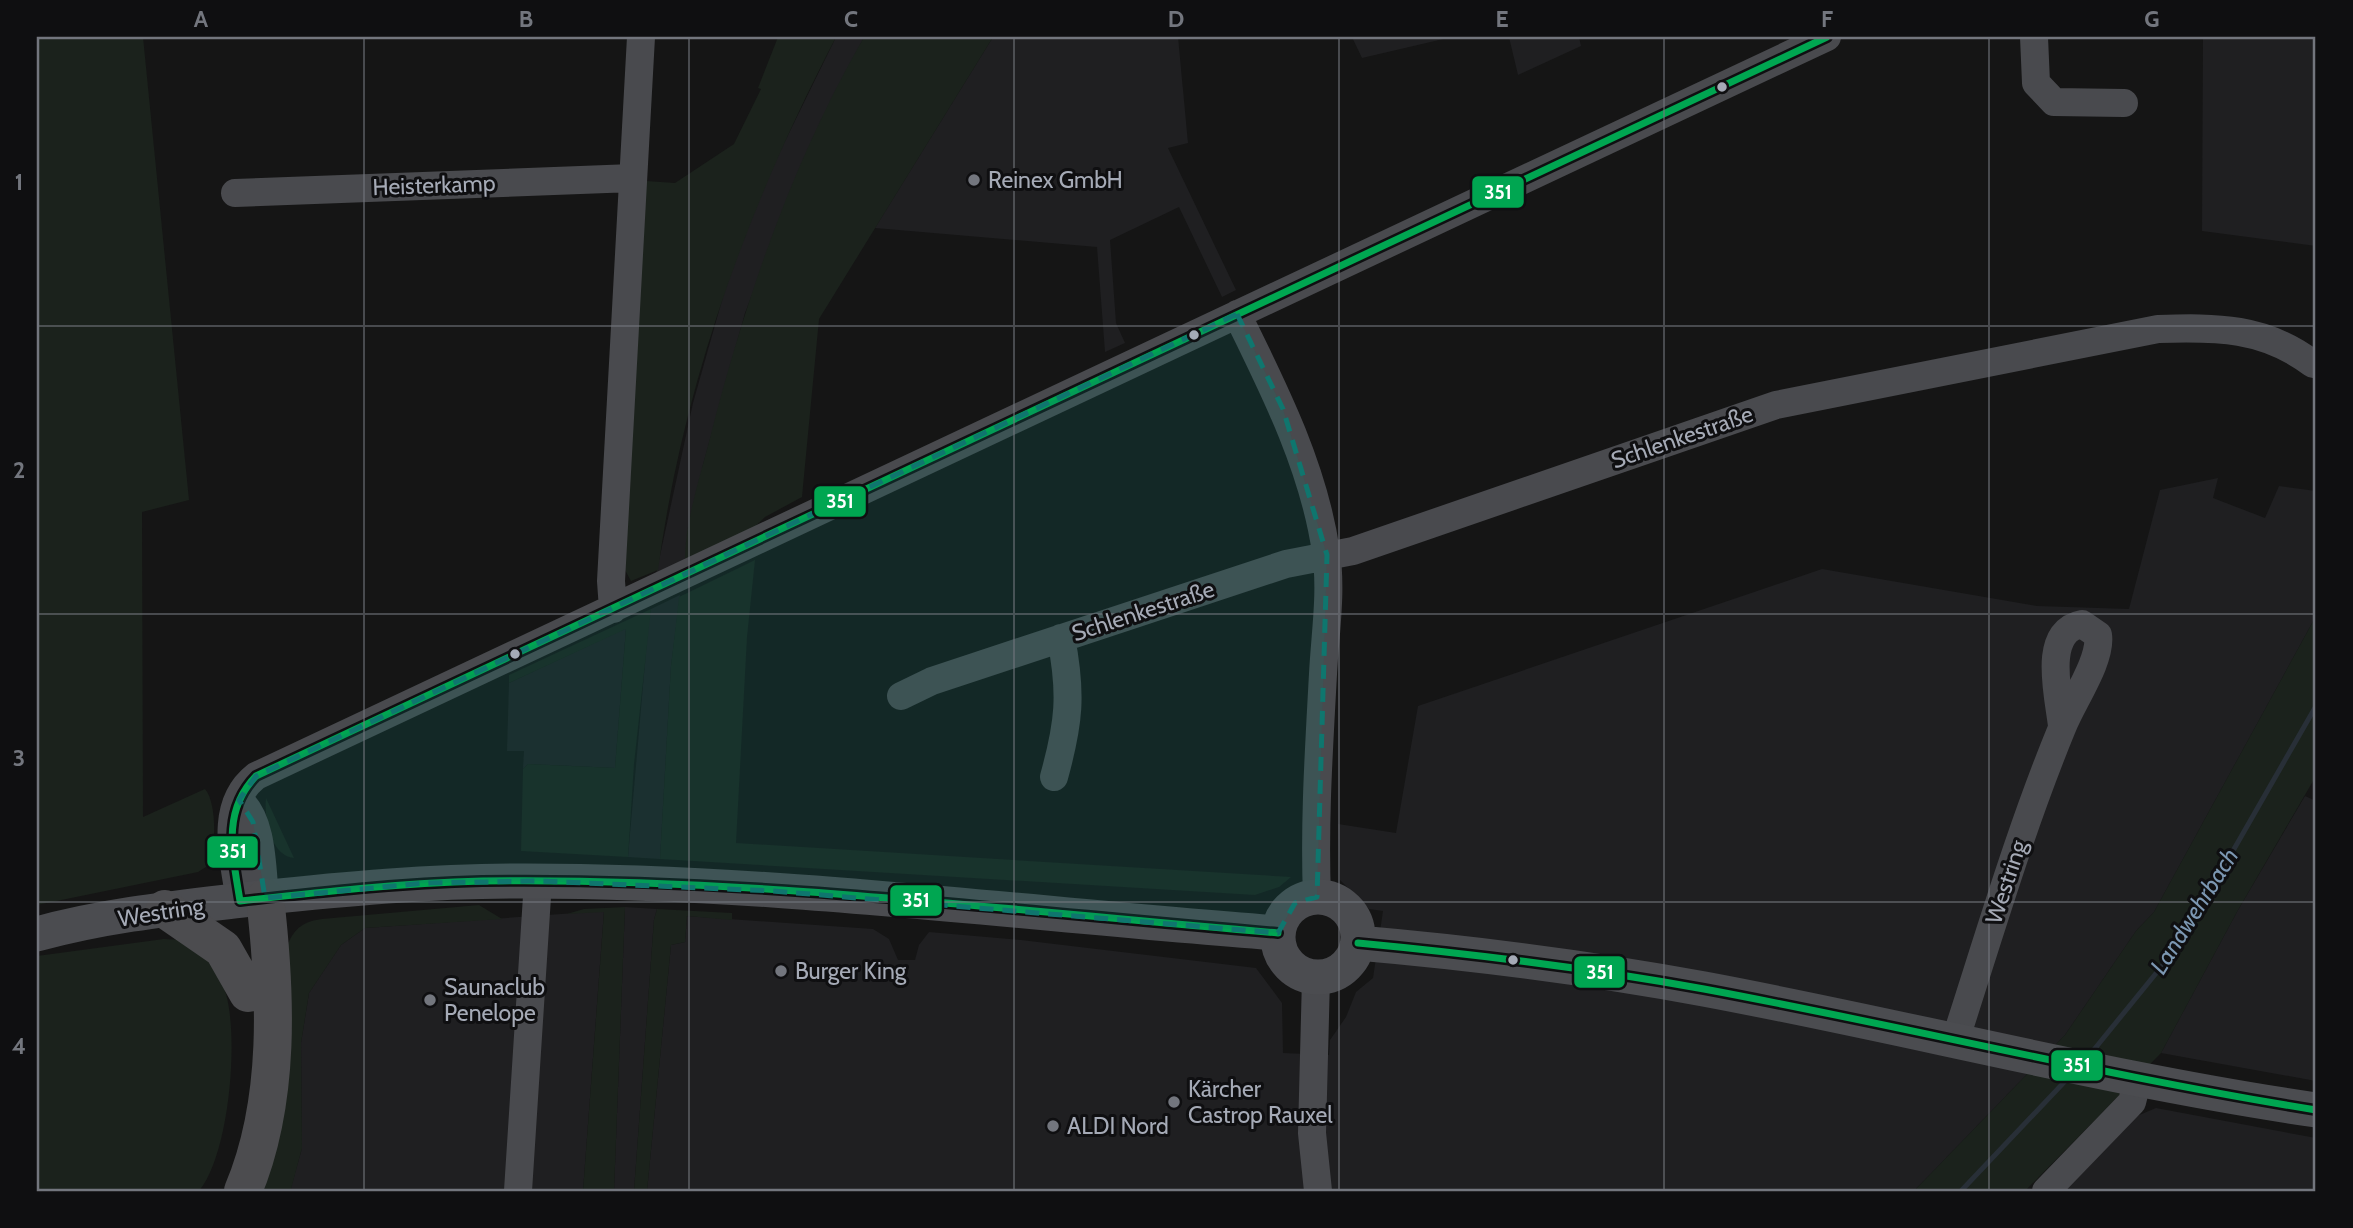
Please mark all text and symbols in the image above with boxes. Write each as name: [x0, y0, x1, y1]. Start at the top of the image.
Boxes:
text: A: [194, 5, 209, 33]
text: B: [519, 5, 533, 33]
text: C: [844, 5, 858, 33]
text: D: [1168, 5, 1184, 33]
text: E: [1495, 5, 1509, 33]
text: F: [1821, 5, 1833, 33]
text: G: [2144, 5, 2160, 33]
unlabelled marker: [1715, 80, 1729, 94]
place label: Reinex GmbH: [988, 166, 1123, 194]
text: 1: [15, 168, 23, 196]
street label: Heisterkamp: [372, 169, 496, 201]
marker: Reinex GmbH: [966, 172, 982, 188]
line badge: 351: [1471, 175, 1525, 209]
text: 351: [1484, 181, 1512, 204]
unlabelled marker: [1187, 328, 1201, 342]
street label: Schlenkestraße: [1607, 400, 1757, 474]
text: 2: [13, 456, 25, 484]
line badge: 351: [813, 485, 867, 518]
text: 351: [826, 490, 854, 513]
street label: Schlenkestraße: [1068, 575, 1218, 647]
unlabelled marker: [508, 647, 522, 661]
text: 3: [13, 744, 25, 772]
line badge: 351: [206, 835, 259, 869]
street label: Westring: [1979, 836, 2033, 927]
text: 351: [219, 840, 247, 863]
water label: Landwehrbach: [2144, 843, 2244, 979]
line badge: 351: [889, 884, 943, 917]
text: 351: [902, 889, 930, 912]
street label: Westring: [116, 891, 206, 933]
unlabelled marker: [1506, 953, 1520, 967]
line badge: 351: [1573, 955, 1626, 989]
place label: Burger King: [795, 957, 907, 985]
text: 351: [1586, 961, 1614, 984]
marker: Burger King: [773, 963, 789, 979]
place label: Saunaclub Penelope: [444, 973, 545, 1027]
marker: Saunaclub Penelope: [422, 992, 438, 1008]
text: 4: [12, 1032, 26, 1060]
line badge: 351: [2050, 1049, 2104, 1082]
text: 351: [2063, 1054, 2091, 1077]
place label: Kärcher Castrop Rauxel: [1188, 1075, 1333, 1129]
marker: Kärcher Castrop Rauxel: [1166, 1094, 1182, 1110]
place label: ALDI Nord: [1067, 1112, 1169, 1140]
marker: ALDI Nord: [1045, 1118, 1061, 1134]

